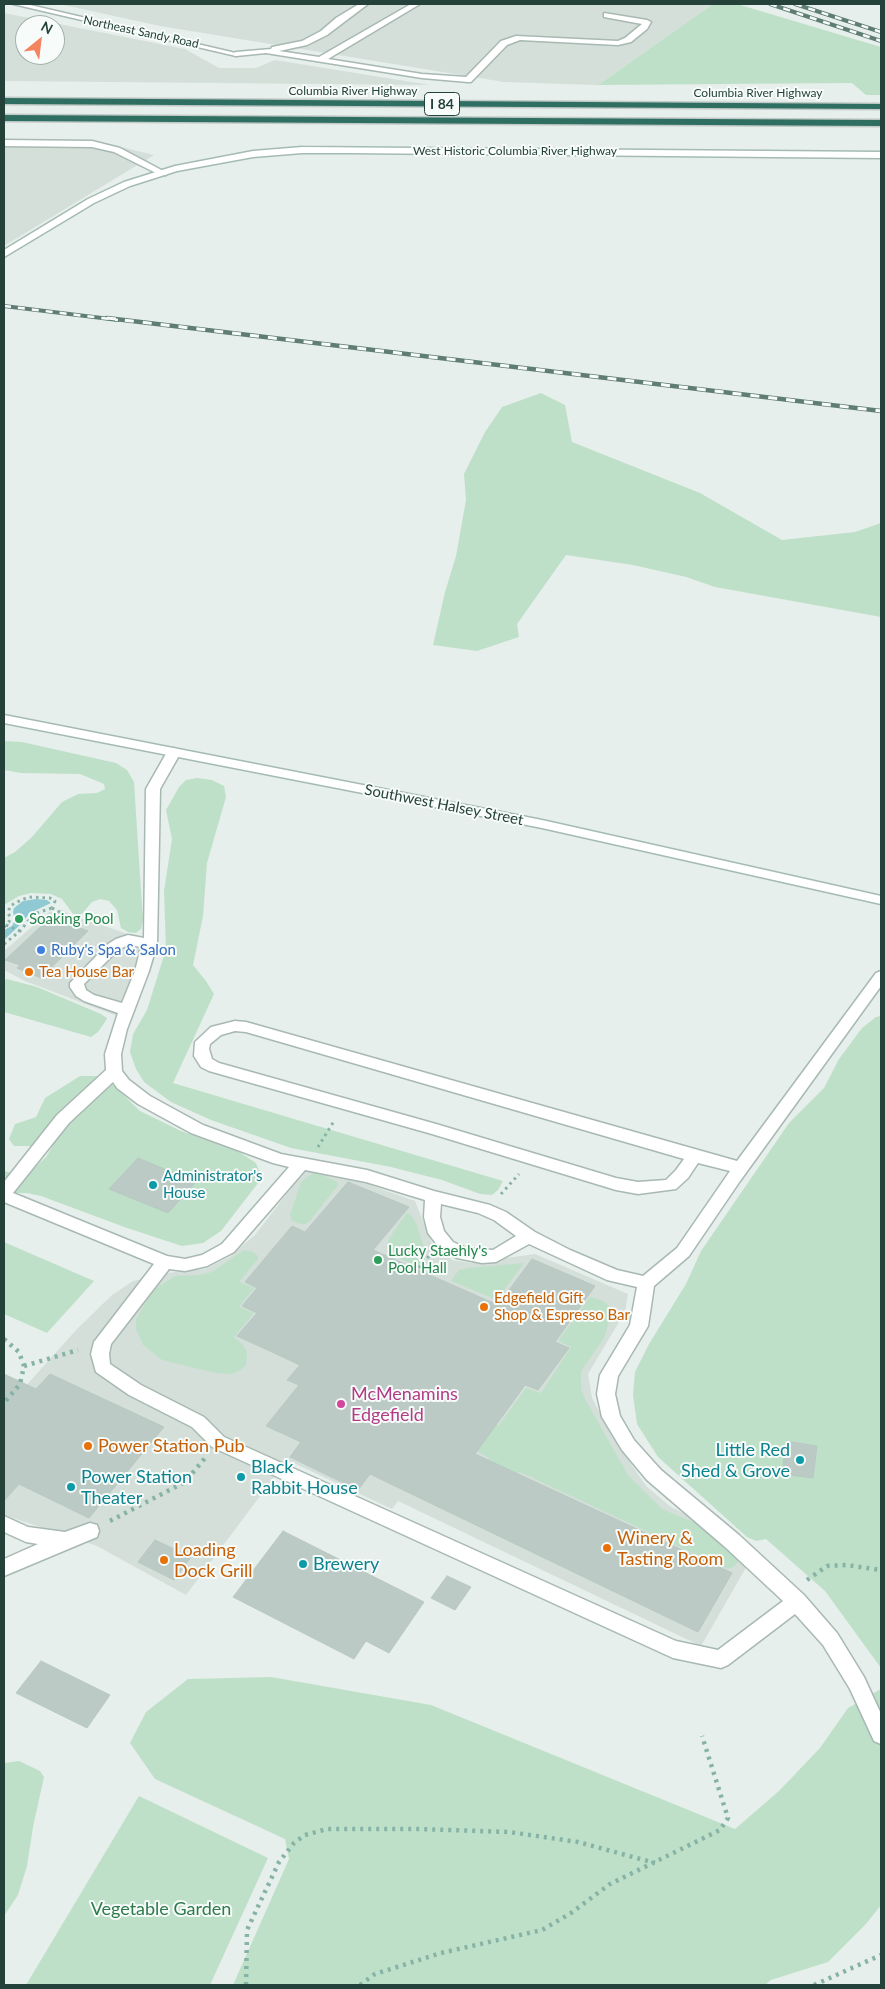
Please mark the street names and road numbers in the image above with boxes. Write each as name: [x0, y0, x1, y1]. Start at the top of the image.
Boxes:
street label: Northeast Sandy Road: [82, 13, 200, 51]
street label: Columbia River Highway: [288, 84, 418, 98]
street label: Columbia River Highway: [693, 86, 823, 100]
road number: I 84: [424, 92, 460, 116]
street label: West Historic Columbia River Highway: [413, 144, 617, 158]
street label: Southwest Halsey Street: [363, 781, 525, 829]

